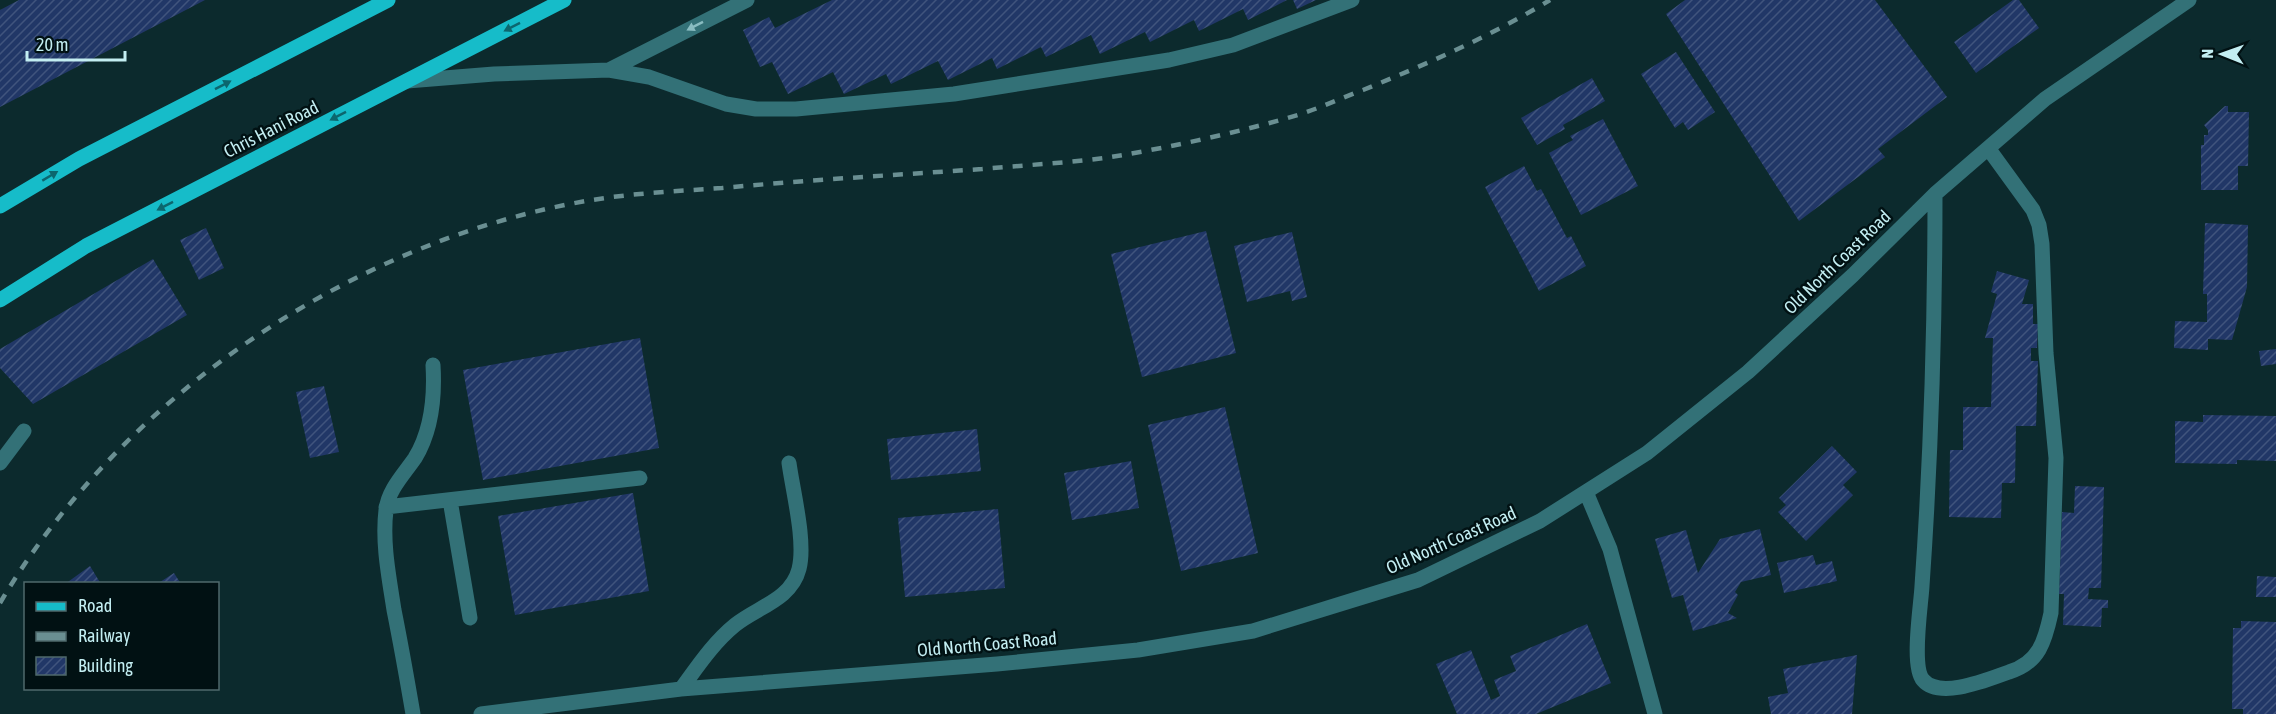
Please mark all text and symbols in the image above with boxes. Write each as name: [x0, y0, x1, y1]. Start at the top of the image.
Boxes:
one-way arrow: [503, 22, 520, 32]
one-way arrow: [686, 22, 703, 31]
scale bar: [27, 24, 124, 62]
north arrow: [2192, 24, 2252, 84]
text: 20 m: [36, 34, 68, 55]
text: N: [2198, 49, 2216, 59]
one-way arrow: [214, 80, 231, 90]
street label: Chris Hani Road: [220, 96, 322, 162]
one-way arrow: [330, 111, 347, 121]
one-way arrow: [42, 171, 59, 181]
one-way arrow: [156, 200, 174, 210]
street label: Old North Coast Road: [1779, 206, 1895, 318]
street label: Old North Coast Road: [1383, 502, 1519, 578]
legend: [24, 582, 219, 690]
text: Road: [78, 595, 112, 616]
text: Railway: [78, 625, 130, 646]
street label: Old North Coast Road: [916, 627, 1058, 661]
text: Building: [78, 655, 133, 676]

